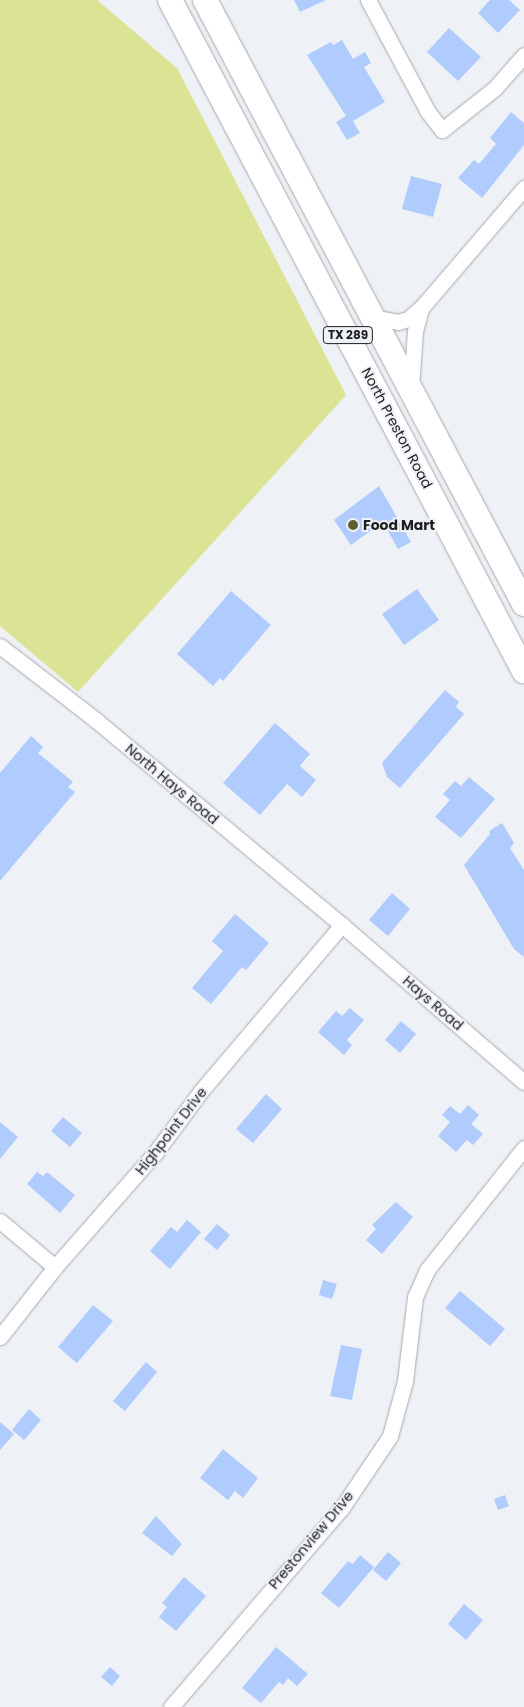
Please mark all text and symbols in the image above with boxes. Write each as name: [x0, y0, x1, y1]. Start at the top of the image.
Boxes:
road number: TX 289: [322, 326, 374, 344]
street label: North Preston Road: [358, 365, 436, 491]
place label: Food Mart: [363, 517, 435, 533]
marker: Food Mart: [347, 519, 359, 531]
street label: North Hays Road: [122, 740, 222, 828]
street label: Hays Road: [399, 972, 467, 1034]
street label: Highpoint Drive: [132, 1084, 210, 1178]
street label: Prestonview Drive: [265, 1488, 357, 1592]

